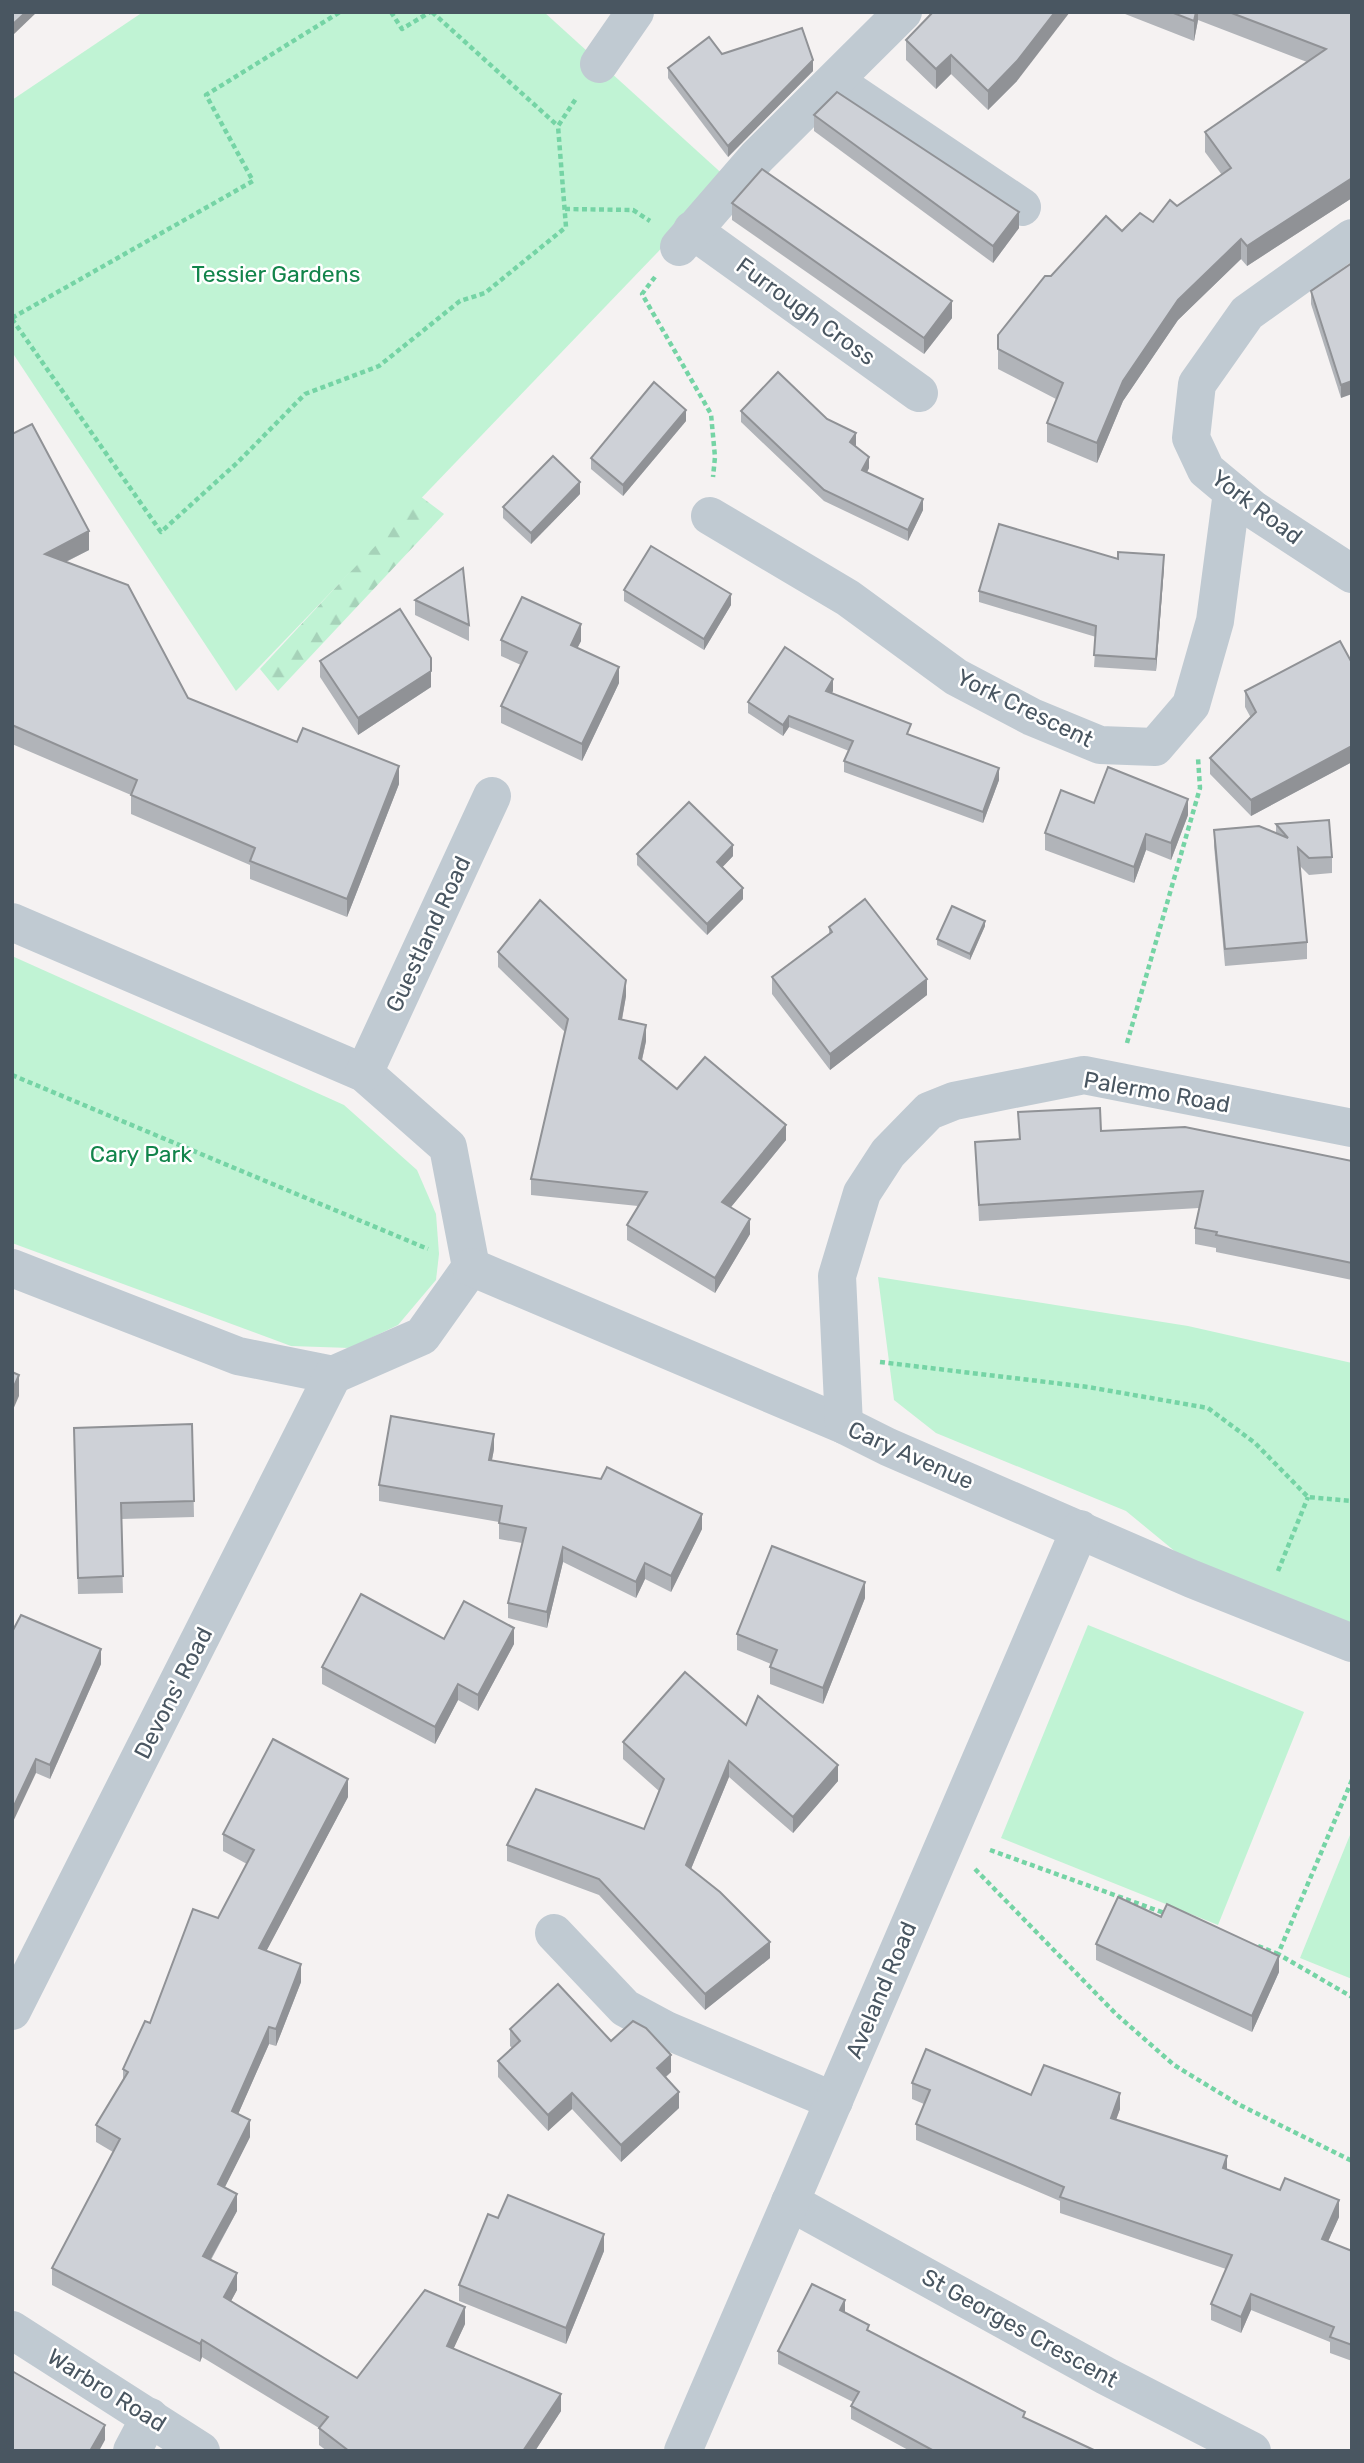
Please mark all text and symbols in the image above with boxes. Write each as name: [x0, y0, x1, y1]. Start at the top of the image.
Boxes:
street label: Furrough Cross: [731, 251, 881, 371]
park label: Tessier Gardens: [192, 260, 360, 288]
street label: York Road: [1206, 464, 1308, 550]
street label: York Crescent: [952, 663, 1098, 753]
street label: Guestland Road: [380, 851, 476, 1017]
street label: Palermo Road: [1082, 1065, 1232, 1119]
park label: Cary Park: [90, 1140, 192, 1168]
street label: Cary Avenue: [844, 1415, 978, 1495]
street label: Devons' Road: [128, 1622, 218, 1764]
street label: Aveland Road: [840, 1917, 922, 2063]
street label: St Georges Crescent: [917, 2262, 1123, 2394]
street label: Warbro Road: [42, 2342, 172, 2438]

